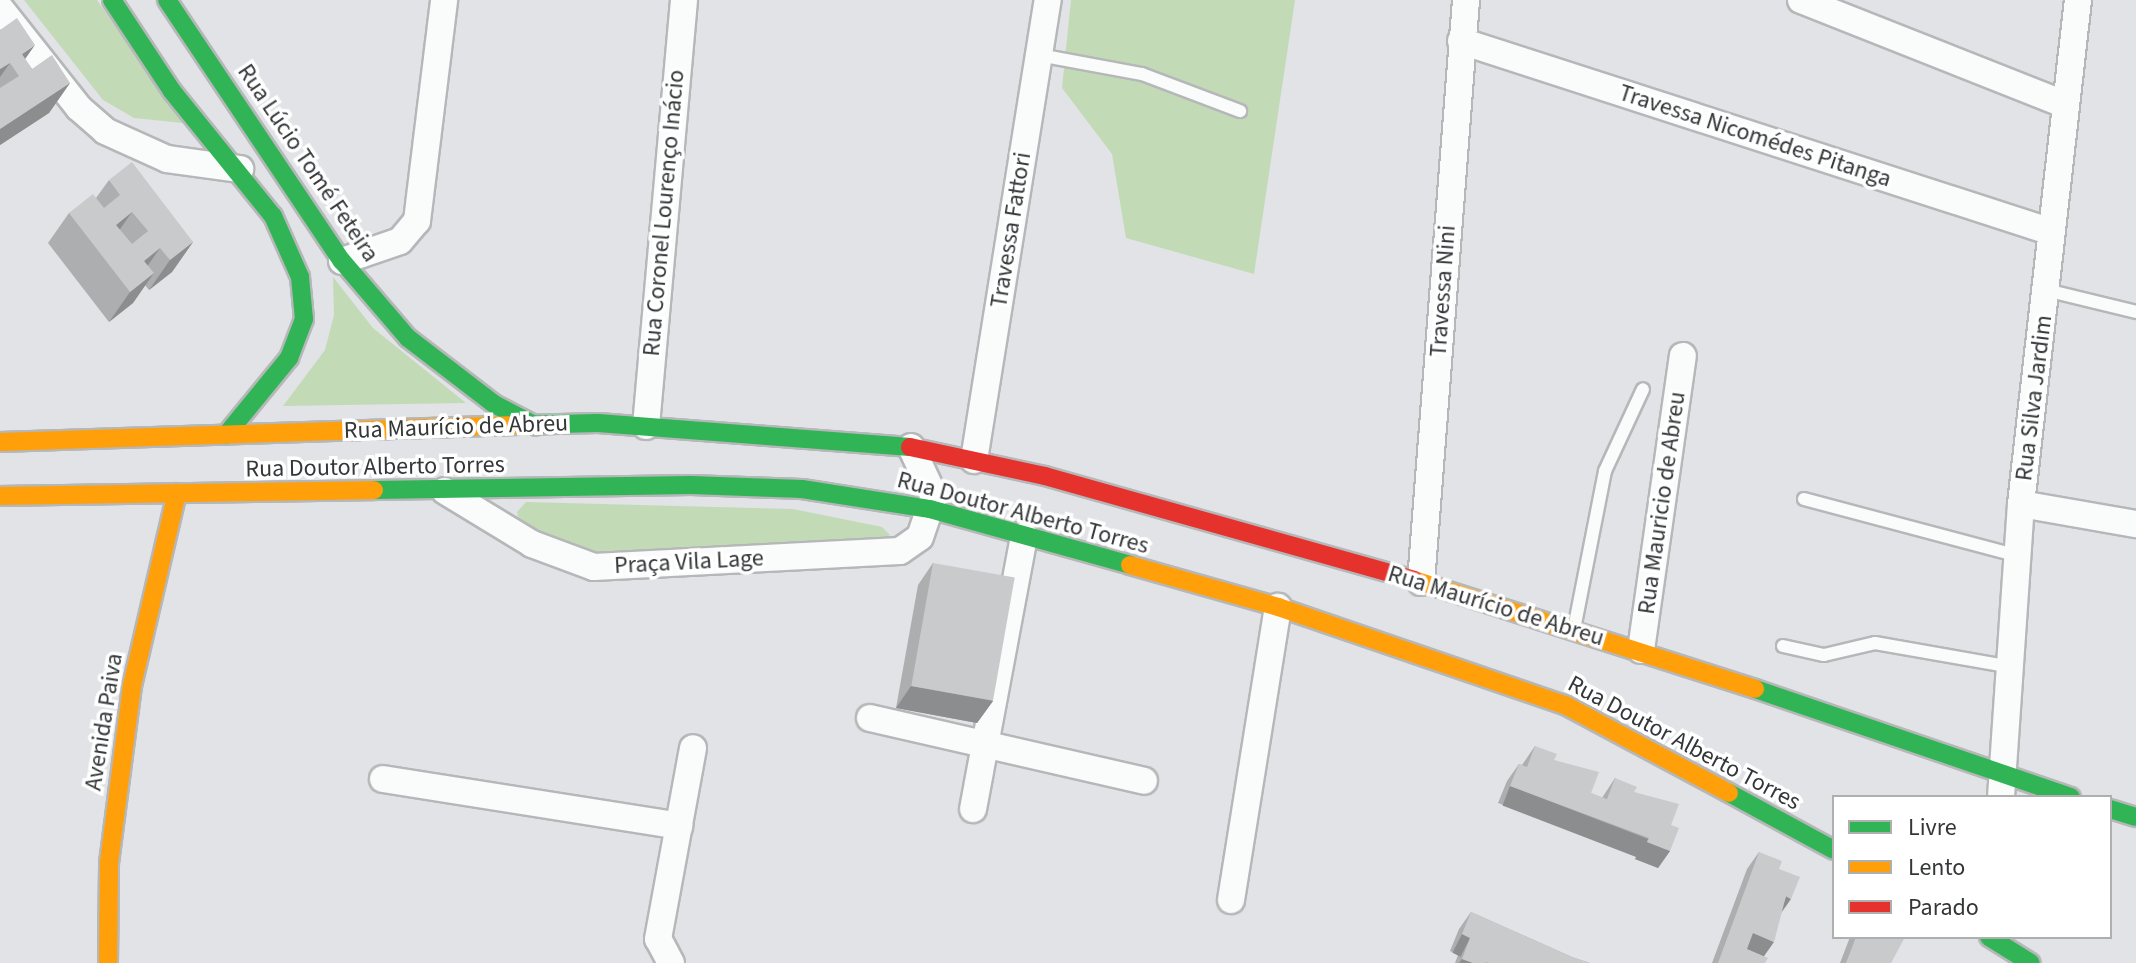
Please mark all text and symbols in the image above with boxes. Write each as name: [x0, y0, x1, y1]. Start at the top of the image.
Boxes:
street label: Rua Lúcio Tomé Feteira: [231, 59, 385, 267]
street label: Rua Coronel Lourenço Inácio: [637, 69, 691, 357]
street label: Travessa Nicomédes Pitanga: [1615, 78, 1895, 194]
street label: Travessa Fattori: [984, 150, 1038, 310]
street label: Travessa Nini: [1424, 224, 1462, 358]
street label: Rua Silva Jardim: [2010, 313, 2058, 483]
street label: Rua Mauricio de Abreu: [1632, 390, 1692, 616]
street label: Rua Maurício de Abreu: [343, 409, 569, 445]
street label: Rua Doutor Alberto Torres: [245, 450, 505, 484]
street label: Rua Doutor Alberto Torres: [894, 466, 1152, 560]
street label: Praça Vila Lage: [613, 544, 765, 580]
street label: Rua Maurício de Abreu: [1384, 559, 1608, 653]
street label: Avenida Paiva: [79, 651, 129, 793]
street label: Rua Doutor Alberto Torres: [1563, 669, 1805, 817]
legend: [1832, 795, 2112, 939]
text: Livre: [1908, 810, 1957, 845]
text: Lento: [1908, 850, 1965, 885]
text: Parado: [1908, 890, 1979, 925]

